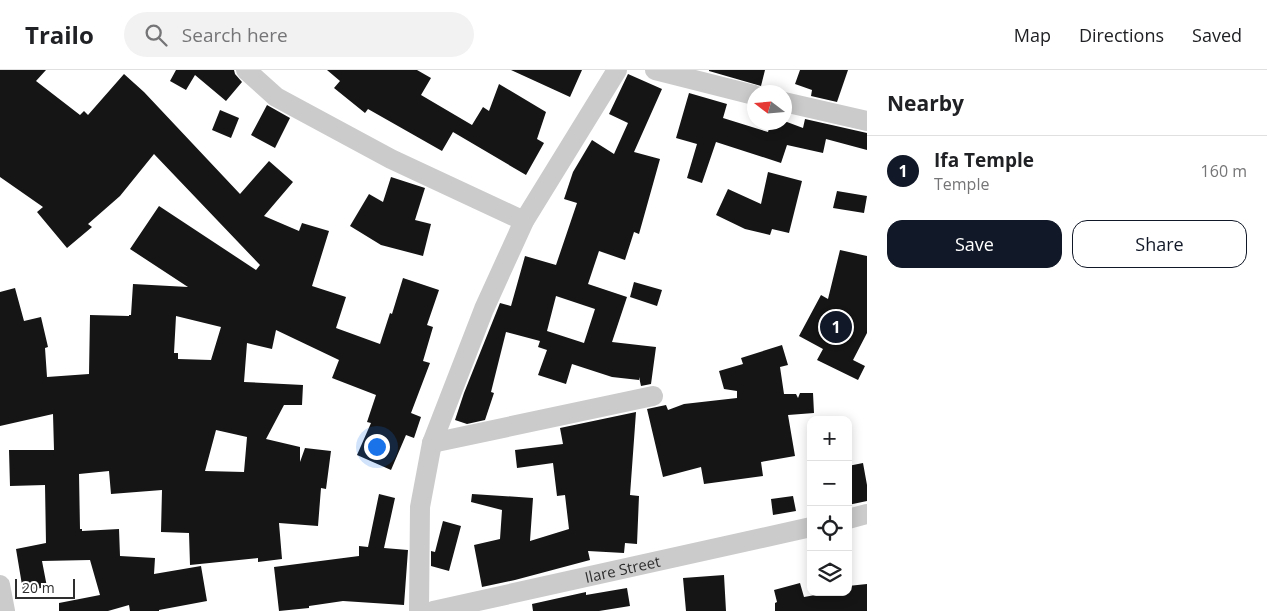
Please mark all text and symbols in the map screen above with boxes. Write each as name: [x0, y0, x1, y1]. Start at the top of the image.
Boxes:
search box: [124, 12, 474, 57]
text: Trailo: [25, 18, 94, 51]
icon: search: [142, 21, 170, 49]
text: Search here: [182, 22, 288, 48]
text: Map: [1014, 23, 1051, 47]
text: Directions: [1079, 23, 1164, 47]
text: Saved: [1192, 23, 1242, 47]
north arrow: [747, 85, 792, 130]
text: Nearby: [887, 89, 964, 117]
text: Ifa Temple: [934, 147, 1034, 173]
text: 1: [898, 160, 908, 182]
text: 160 m: [1201, 160, 1247, 182]
text: Temple: [934, 173, 989, 195]
button: Save: [887, 220, 1062, 268]
button: Share: [1072, 220, 1247, 268]
pin: 1: [820, 308, 852, 346]
map controls: [807, 416, 852, 596]
button: +: [807, 416, 852, 461]
your location: [364, 434, 390, 460]
button: −: [807, 461, 852, 506]
button: locate: [807, 506, 852, 551]
street label: Ilare Street: [583, 551, 662, 587]
button: layers: [807, 551, 852, 596]
scale bar: [15, 576, 75, 599]
text: 20 m: [22, 578, 55, 597]

